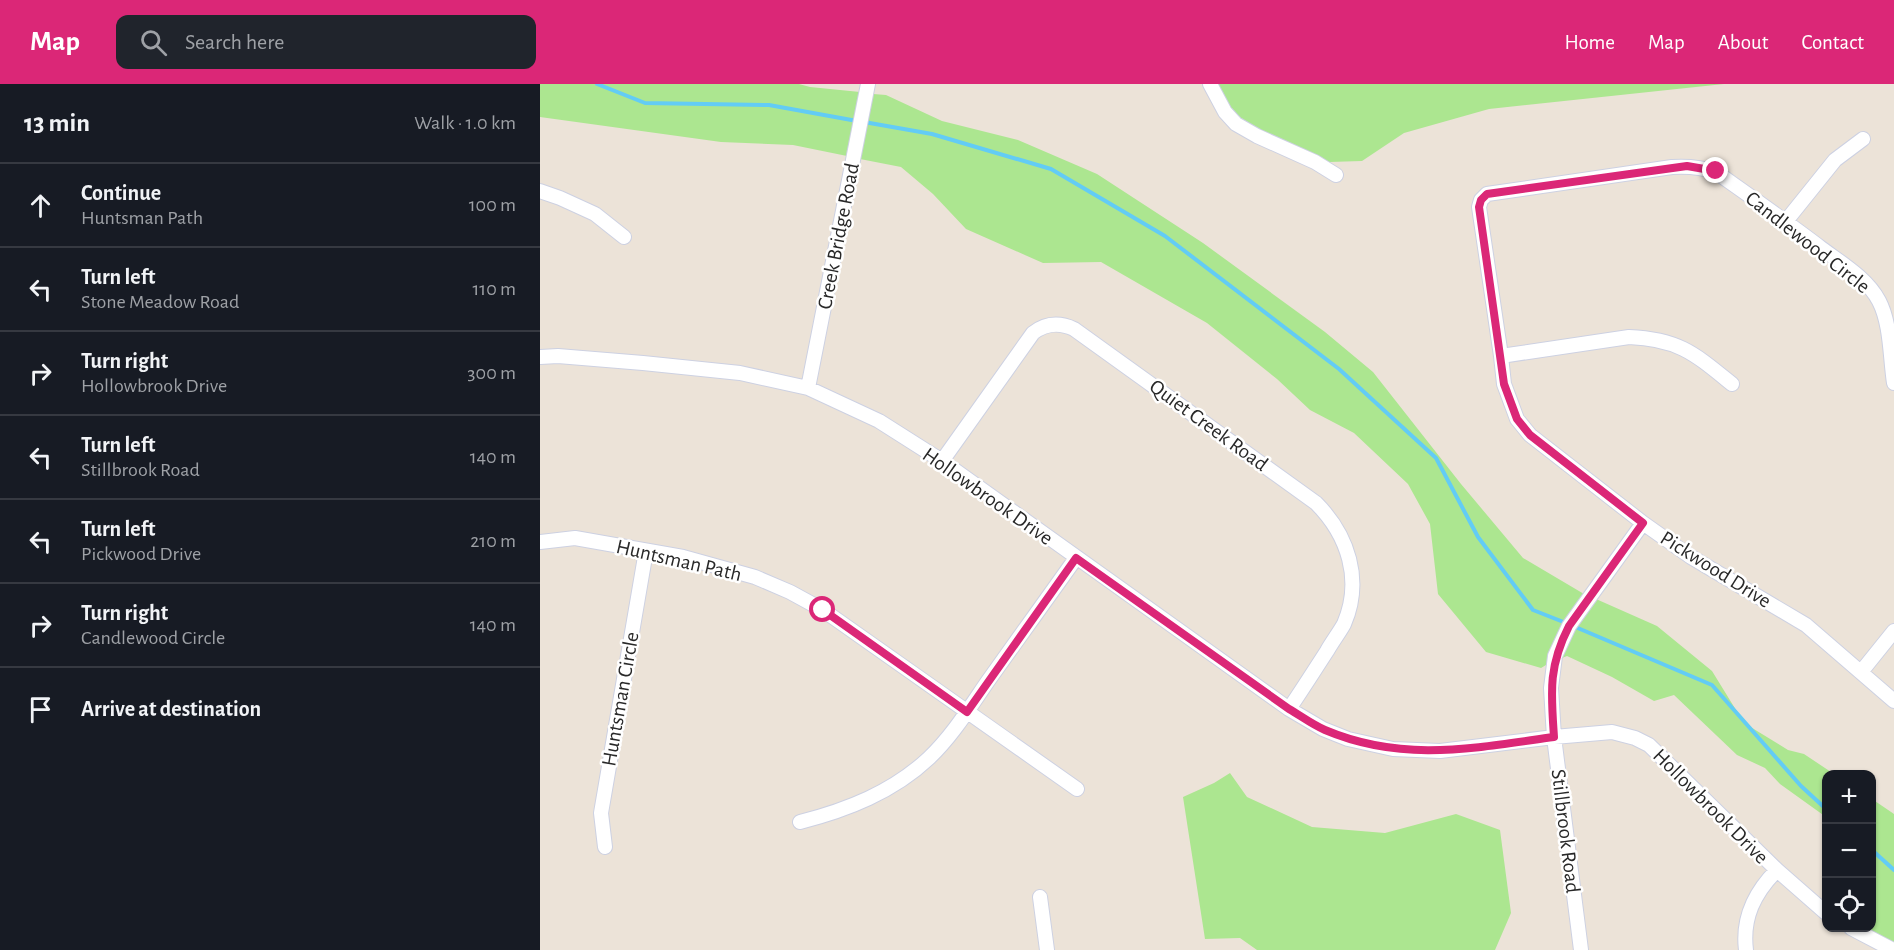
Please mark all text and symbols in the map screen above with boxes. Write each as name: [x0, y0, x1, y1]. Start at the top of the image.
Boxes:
search box: [116, 15, 536, 69]
icon: search: [137, 26, 170, 59]
text: Map: [30, 28, 80, 56]
text: Search here: [185, 31, 284, 53]
text: Home: [1564, 32, 1615, 53]
text: Map: [1648, 32, 1685, 53]
text: About: [1718, 32, 1768, 53]
text: Contact: [1801, 32, 1864, 53]
text: 13 min: [24, 110, 90, 136]
text: Walk · 1.0 km: [414, 113, 516, 133]
route end: [1702, 157, 1728, 183]
street label: Creek Bridge Road: [814, 161, 863, 311]
text: Continue: [81, 182, 161, 204]
street label: Candlewood Circle: [1742, 187, 1874, 297]
icon: ahead: [24, 189, 57, 222]
text: 100 m: [469, 195, 516, 215]
text: Huntsman Path: [81, 208, 203, 228]
text: Turn left: [81, 266, 155, 288]
icon: left: [24, 273, 57, 306]
text: 110 m: [472, 279, 516, 299]
text: Stone Meadow Road: [81, 292, 239, 312]
text: Turn right: [81, 350, 168, 372]
icon: right: [24, 357, 57, 390]
text: 300 m: [467, 363, 516, 383]
text: Hollowbrook Drive: [81, 376, 227, 396]
street label: Quiet Creek Road: [1146, 376, 1272, 475]
text: Turn left: [81, 434, 155, 456]
icon: left: [24, 441, 57, 474]
street label: Hollowbrook Drive: [919, 444, 1057, 549]
text: 140 m: [470, 447, 516, 467]
text: Stillbrook Road: [81, 460, 200, 480]
text: Turn left: [81, 518, 155, 540]
icon: left: [24, 525, 57, 558]
street label: Pickwood Drive: [1657, 527, 1775, 612]
text: 210 m: [470, 531, 516, 551]
street label: Huntsman Path: [614, 536, 744, 585]
text: Pickwood Drive: [81, 544, 201, 564]
route start: [809, 596, 835, 622]
text: Turn right: [81, 602, 168, 624]
icon: right: [24, 609, 57, 642]
text: 140 m: [470, 615, 516, 635]
text: Candlewood Circle: [81, 628, 225, 648]
street label: Huntsman Circle: [598, 630, 643, 768]
icon: arrive: [24, 693, 57, 726]
text: Arrive at destination: [81, 698, 261, 720]
street label: Hollowbrook Drive: [1649, 745, 1772, 868]
street label: Stillbrook Road: [1547, 768, 1584, 894]
map controls: [1822, 770, 1876, 932]
button: +: [1822, 770, 1876, 824]
button: −: [1822, 824, 1876, 878]
button: locate: [1822, 878, 1876, 932]

